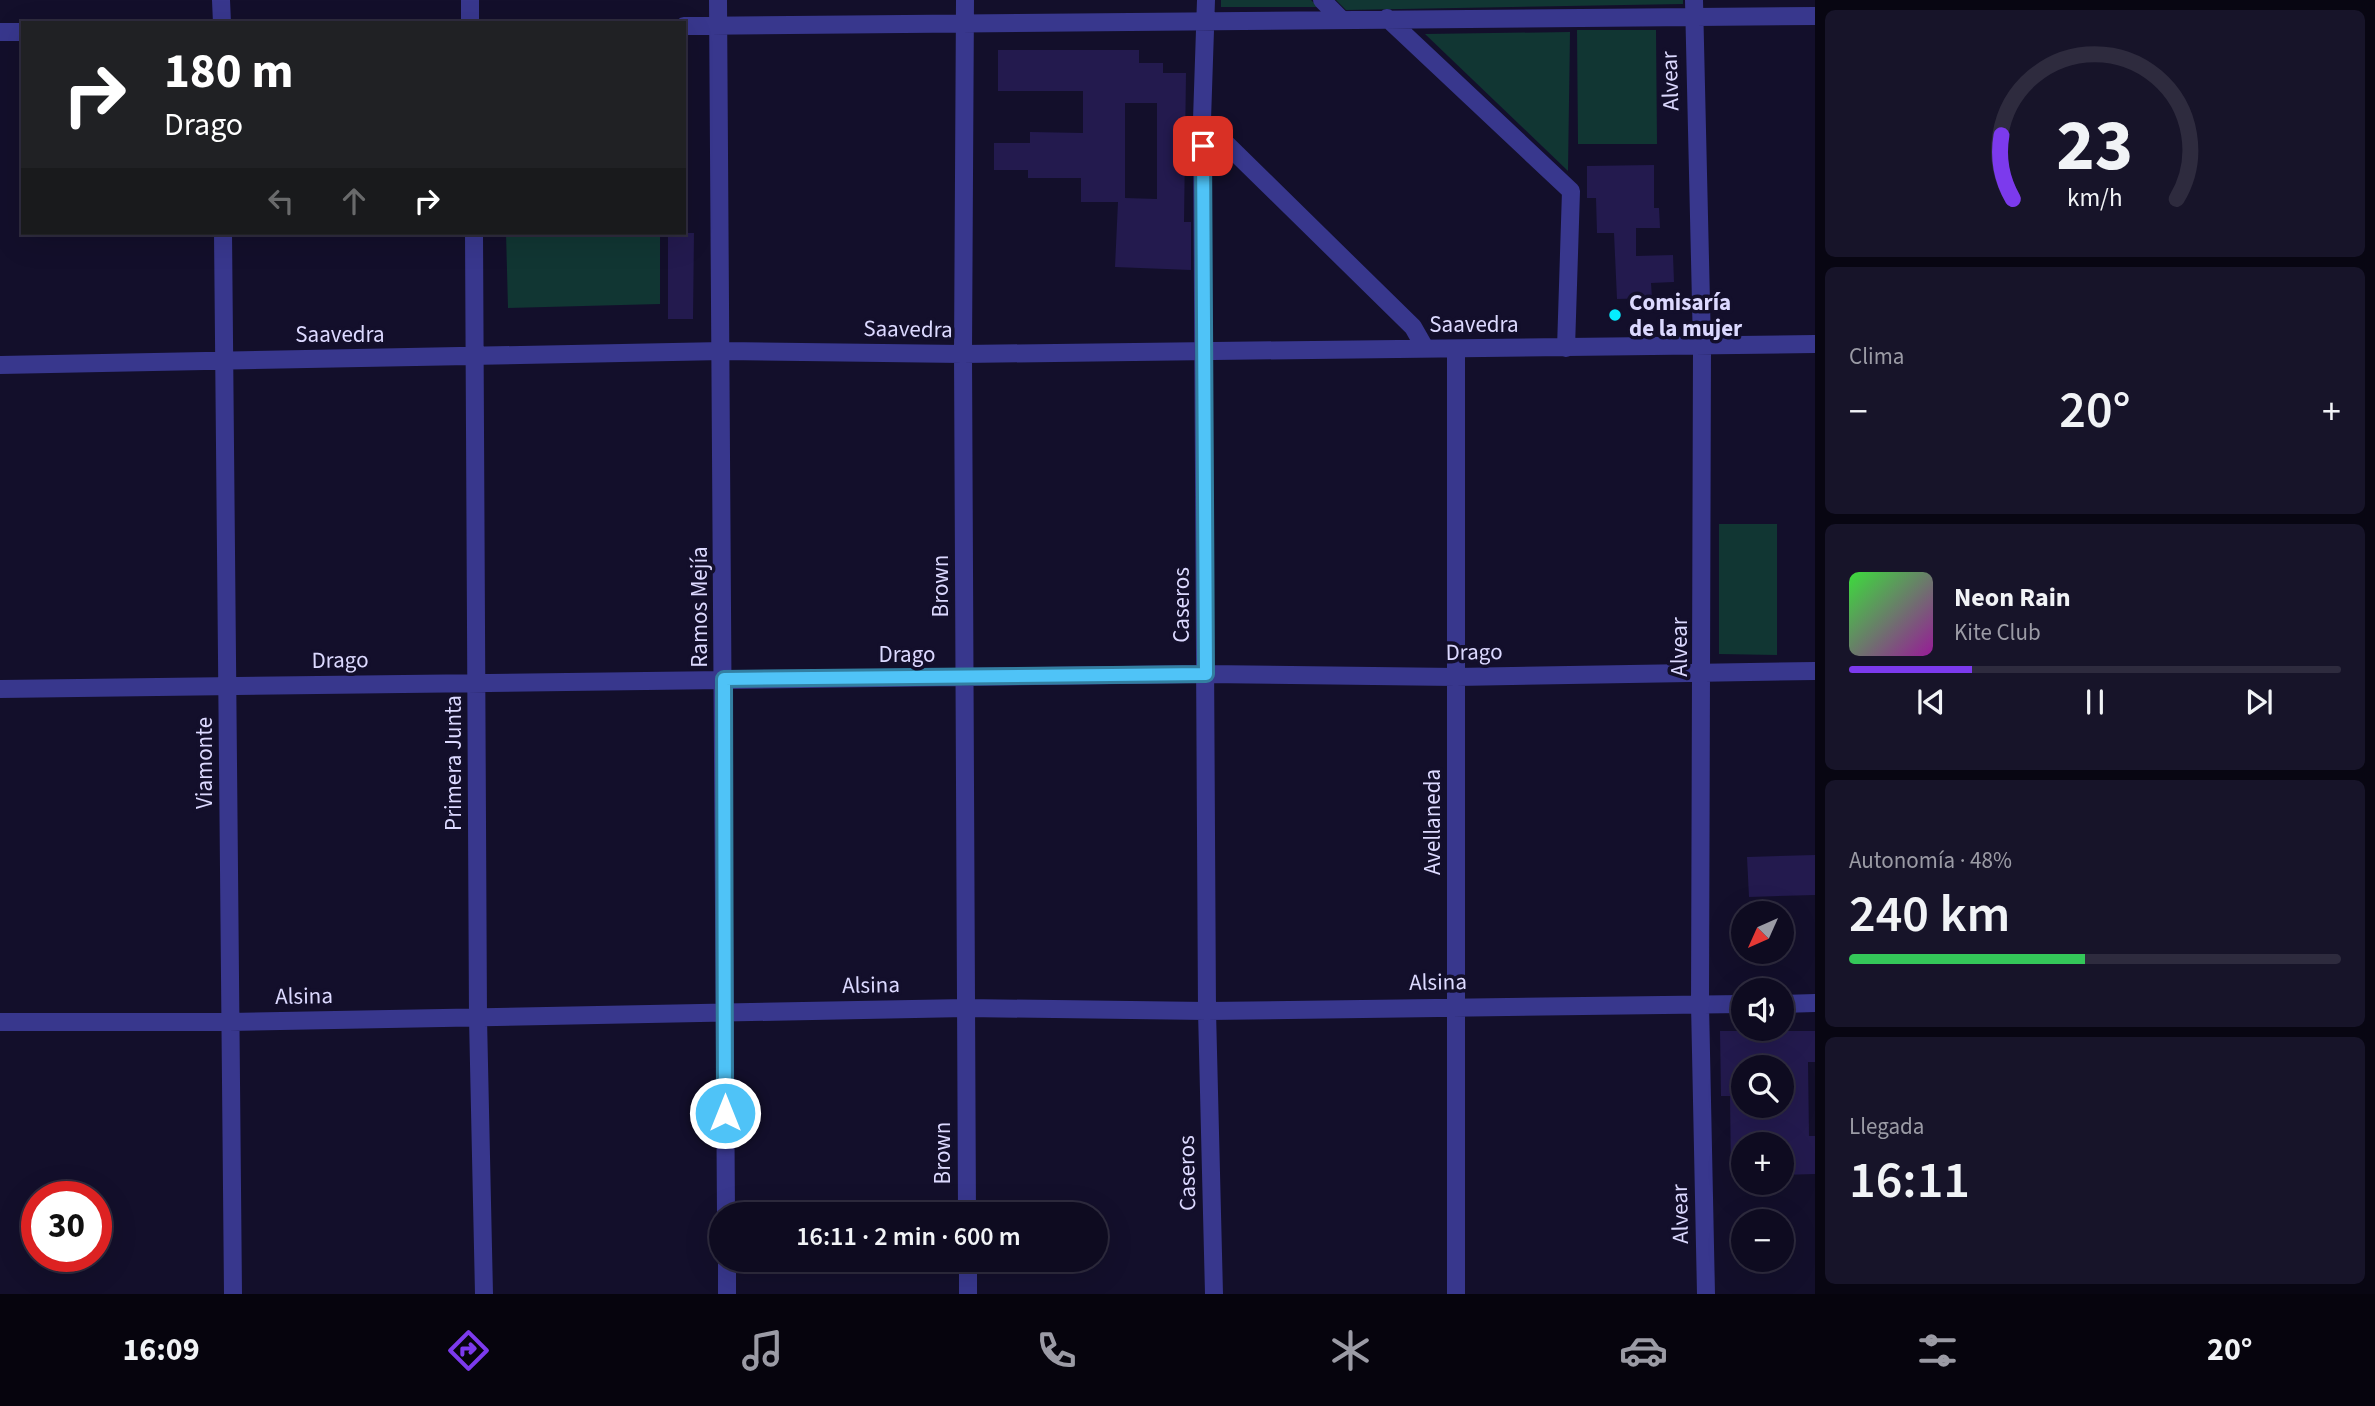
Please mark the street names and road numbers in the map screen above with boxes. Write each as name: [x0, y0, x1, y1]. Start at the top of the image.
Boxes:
street label: Alvear: [1652, 50, 1688, 111]
street label: Saavedra: [1429, 308, 1519, 341]
street label: Saavedra: [863, 312, 953, 346]
street label: Saavedra: [295, 318, 385, 351]
street label: Ramos Mejía: [683, 546, 716, 668]
street label: Brown: [924, 555, 957, 617]
street label: Caseros: [1165, 567, 1198, 643]
street label: Alvear: [1663, 616, 1696, 677]
street label: Drago: [1445, 635, 1503, 669]
street label: Drago: [879, 638, 935, 671]
street label: Drago: [311, 643, 369, 677]
street label: Primera Junta: [437, 695, 470, 831]
street label: Viamonte: [188, 717, 221, 809]
street label: Avellaneda: [1416, 769, 1449, 875]
street label: Alsina: [1409, 965, 1467, 999]
street label: Alsina: [842, 968, 900, 1002]
street label: Alsina: [275, 979, 333, 1013]
street label: Brown: [926, 1122, 959, 1184]
street label: Caseros: [1170, 1135, 1204, 1211]
street label: Alvear: [1663, 1183, 1697, 1244]

